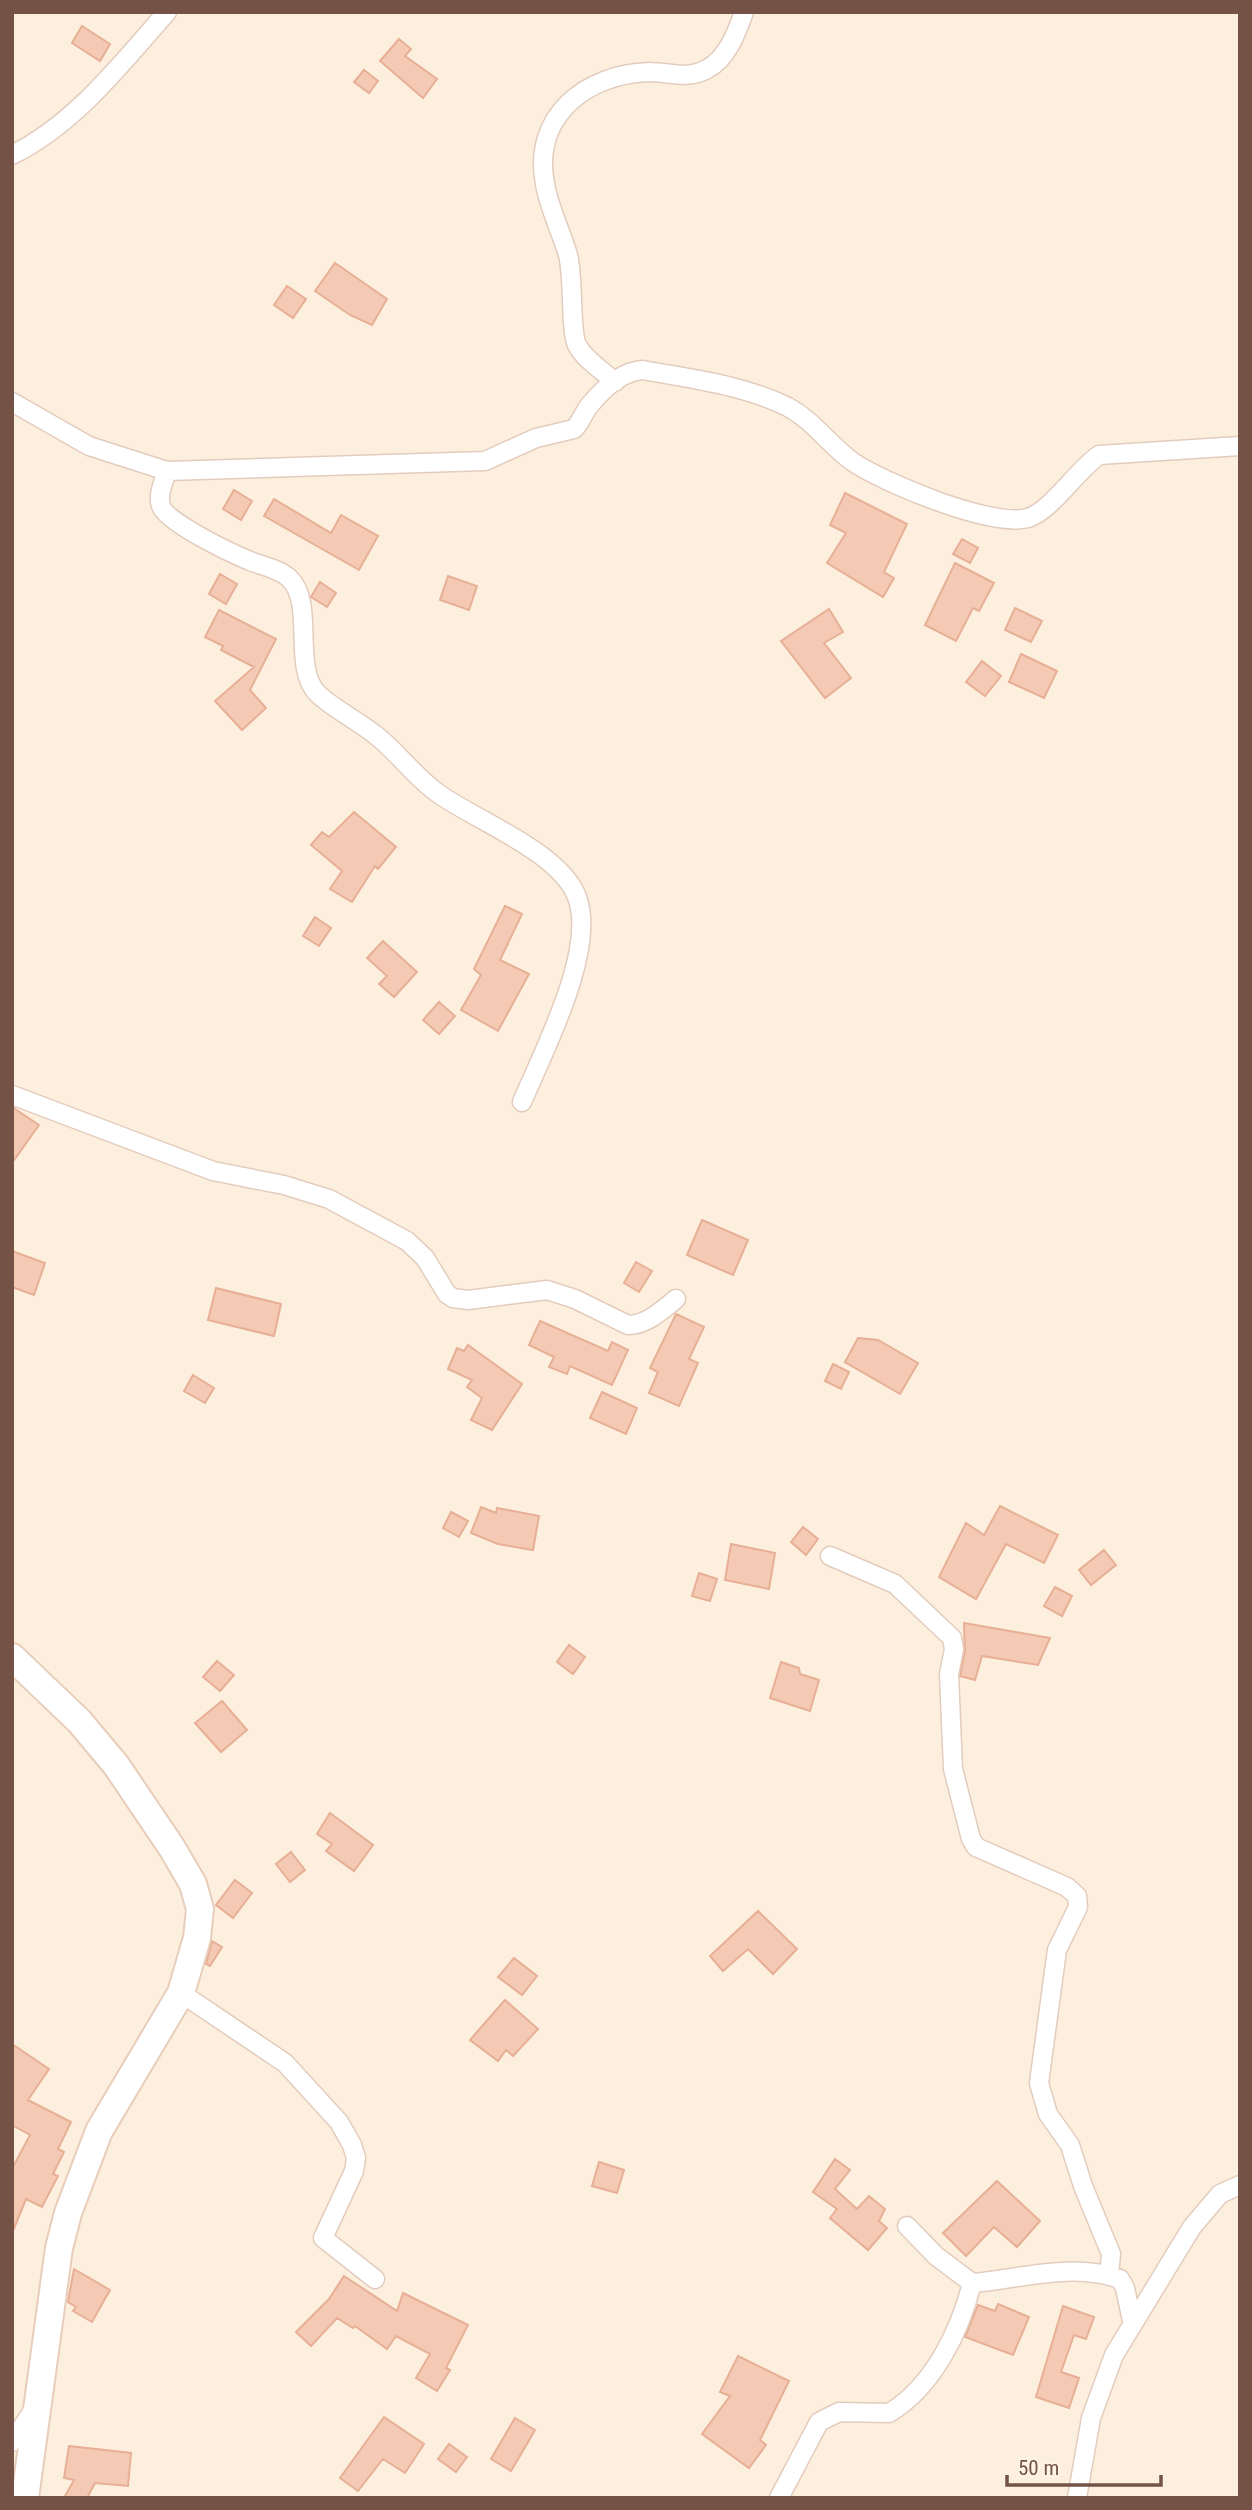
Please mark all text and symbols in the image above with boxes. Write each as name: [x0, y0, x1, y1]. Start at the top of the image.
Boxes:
scale bar: [1007, 2444, 1161, 2488]
text: 50 m: [1018, 2456, 1059, 2480]

